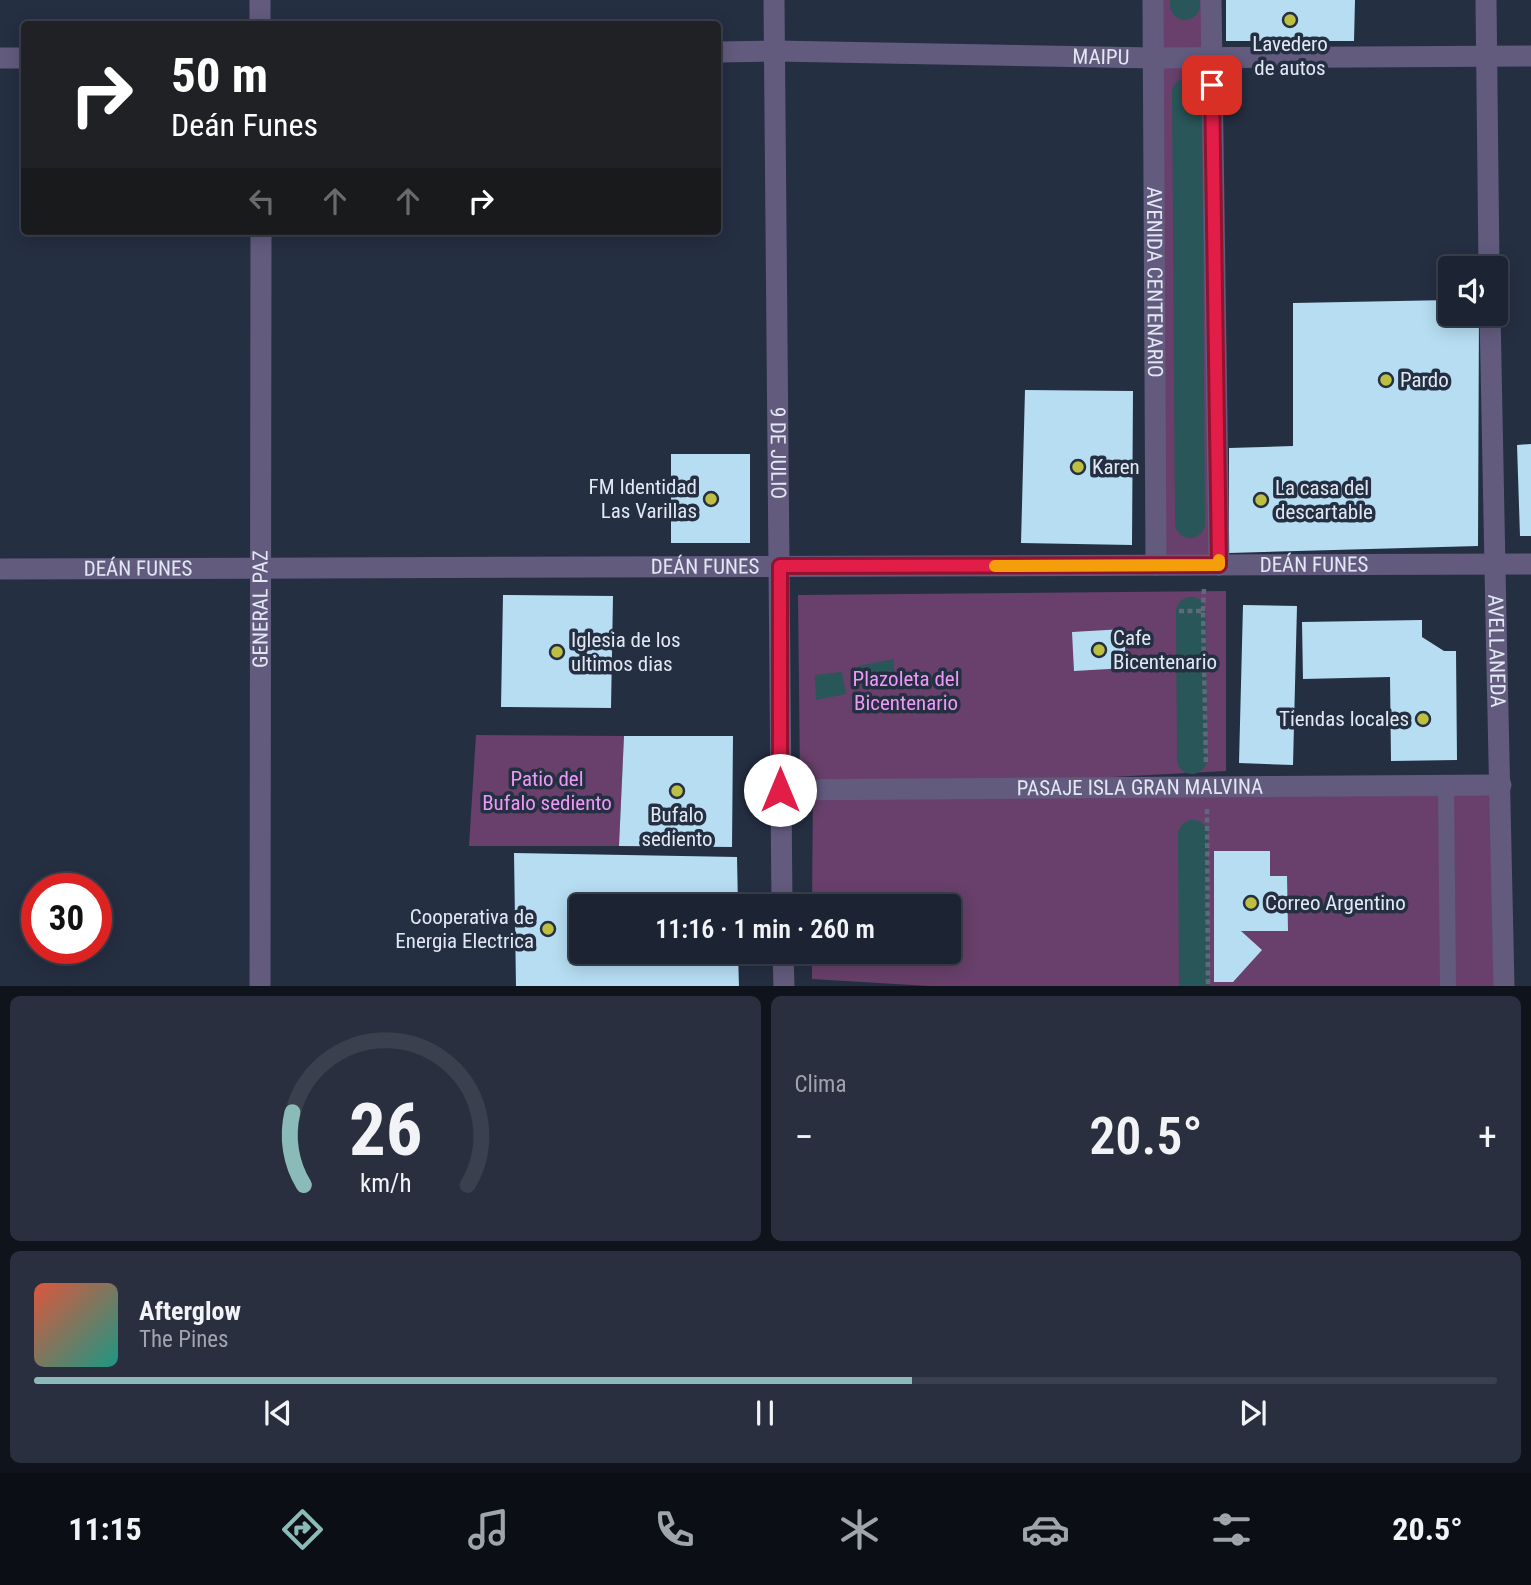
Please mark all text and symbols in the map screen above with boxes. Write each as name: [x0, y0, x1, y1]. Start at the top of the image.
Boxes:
marker: Lavedero de autos: [1282, 12, 1298, 28]
place label: Lavedero de autos: [1252, 32, 1328, 80]
street label: MAIPU: [1072, 44, 1130, 70]
text: 50 m: [171, 47, 268, 104]
icon: right: [56, 49, 147, 140]
pin: [1182, 55, 1242, 115]
icon: arrive: [1193, 66, 1231, 104]
text: Deán Funes: [171, 106, 318, 144]
icon: left: [243, 182, 281, 220]
icon: ahead: [316, 182, 354, 220]
icon: ahead: [389, 182, 427, 220]
icon: right: [462, 182, 500, 220]
street label: AVENIDA CENTENARIO: [1142, 186, 1167, 378]
map controls: [1438, 256, 1508, 326]
button: sound: [1438, 256, 1508, 326]
place label: Pardo: [1400, 368, 1449, 392]
marker: Pardo: [1378, 372, 1394, 388]
street label: 9 DE JULIO: [766, 407, 790, 499]
place label: Karen: [1092, 455, 1140, 479]
marker: Karen: [1070, 459, 1086, 475]
place label: FM Identidad Las Varillas: [589, 475, 697, 523]
place label: La casa del descartable: [1275, 476, 1373, 524]
marker: FM Identidad Las Varillas: [703, 491, 719, 507]
marker: La casa del descartable: [1253, 492, 1269, 508]
street label: GENERAL PAZ: [248, 550, 273, 668]
street label: DEÁN FUNES: [1260, 553, 1368, 577]
street label: DEÁN FUNES: [651, 555, 759, 579]
street label: DEÁN FUNES: [84, 556, 192, 581]
street label: AVELLANEDA: [1483, 594, 1510, 708]
place label: Cafe Bicentenario: [1113, 626, 1217, 674]
place label: Iglesia de los ultimos dias: [571, 628, 681, 676]
marker: Cafe Bicentenario: [1091, 642, 1107, 658]
marker: Iglesia de los ultimos dias: [549, 644, 565, 660]
park label: Plazoleta del Bicentenario: [853, 667, 959, 715]
place label: Tiendas locales: [1279, 707, 1409, 731]
marker: Tiendas locales: [1415, 711, 1431, 727]
position arrow: [743, 753, 817, 827]
park label: Patio del Bufalo sediento: [482, 767, 612, 815]
street label: PASAJE ISLA GRAN MALVINA: [1017, 775, 1263, 800]
marker: Bufalo sediento: [669, 783, 685, 799]
place label: Bufalo sediento: [641, 803, 713, 851]
speed limit sign: 30: [21, 873, 112, 964]
place label: Correo Argentino: [1265, 891, 1406, 915]
marker: Correo Argentino: [1243, 895, 1259, 911]
place label: Cooperativa de Energia Electrica: [395, 905, 534, 953]
text: 11:16 · 1 min · 260 m: [655, 914, 875, 944]
marker: Cooperativa de Energia Electrica: [540, 921, 556, 937]
text: Clima: [795, 1071, 846, 1098]
text: 26: [348, 1087, 422, 1173]
text: 20.5°: [1089, 1106, 1202, 1167]
text: −: [795, 1115, 814, 1159]
text: +: [1478, 1115, 1497, 1159]
text: km/h: [360, 1168, 411, 1197]
text: Afterglow: [139, 1296, 241, 1326]
text: The Pines: [139, 1326, 229, 1353]
icon: previous: [259, 1394, 297, 1432]
icon: pause: [746, 1394, 784, 1432]
icon: next: [1234, 1394, 1272, 1432]
icon: directions: [278, 1505, 327, 1554]
icon: music: [464, 1505, 513, 1554]
icon: phone: [650, 1505, 699, 1554]
icon: climate: [835, 1505, 884, 1554]
icon: car: [1021, 1505, 1070, 1554]
icon: filters: [1207, 1505, 1256, 1554]
text: 11:15: [68, 1510, 142, 1548]
text: 20.5°: [1392, 1510, 1463, 1548]

